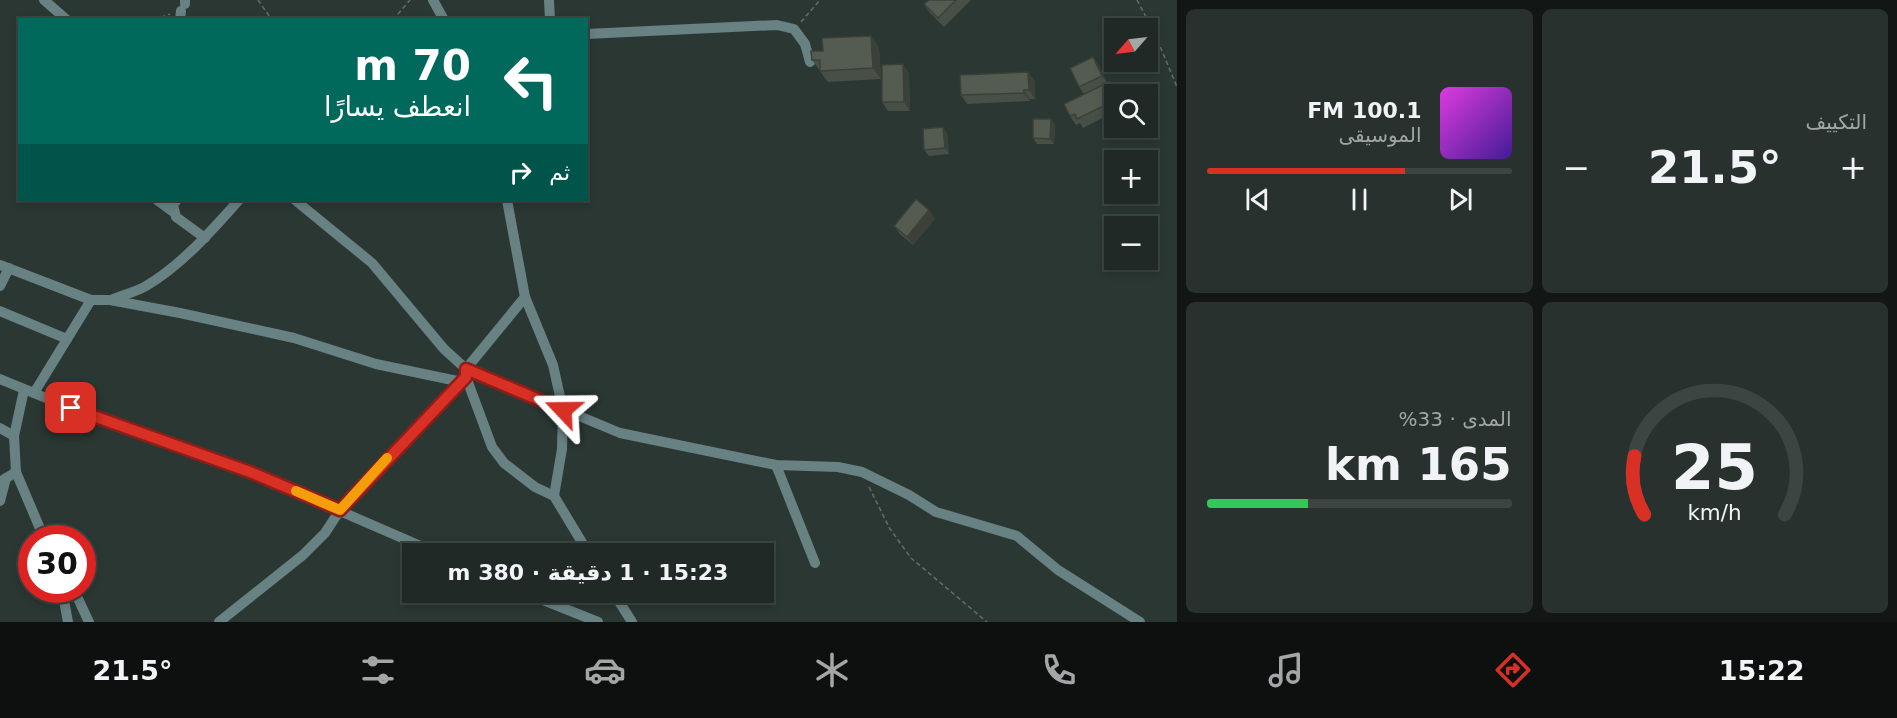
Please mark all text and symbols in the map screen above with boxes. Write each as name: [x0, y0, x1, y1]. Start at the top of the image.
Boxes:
north arrow: [1104, 18, 1158, 72]
map controls: [1104, 18, 1158, 270]
text: 70 m: [354, 41, 471, 90]
icon: left: [492, 42, 570, 120]
button: search: [1104, 84, 1158, 138]
text: انعطف يسارًا: [324, 91, 471, 122]
text: 100.1 FM: [1307, 98, 1422, 123]
text: التكييف: [1805, 110, 1867, 134]
text: الموسيقى: [1338, 123, 1422, 147]
text: 21.5°: [1648, 141, 1782, 194]
text: −: [1563, 148, 1590, 187]
text: +: [1839, 148, 1867, 187]
button: +: [1104, 150, 1158, 204]
icon: right: [504, 156, 537, 189]
text: ثم: [549, 160, 570, 185]
icon: previous: [1241, 183, 1274, 216]
icon: pause: [1343, 183, 1376, 216]
icon: next: [1444, 183, 1477, 216]
button: −: [1104, 216, 1158, 270]
position arrow: [531, 378, 595, 442]
pin: [45, 382, 96, 433]
icon: arrive: [54, 391, 87, 424]
text: المدى · 33%: [1399, 407, 1512, 431]
text: 25: [1671, 431, 1758, 504]
text: 165 km: [1325, 438, 1512, 491]
text: km/h: [1688, 500, 1742, 525]
speed limit sign: 30: [18, 525, 96, 603]
text: 15:23 · 1 دقيقة · 380 m: [448, 560, 728, 585]
icon: filters: [357, 649, 399, 691]
icon: car: [584, 649, 626, 691]
icon: climate: [811, 649, 853, 691]
icon: phone: [1038, 649, 1080, 691]
icon: music: [1265, 649, 1307, 691]
icon: directions: [1492, 649, 1534, 691]
text: 21.5°: [92, 655, 173, 686]
text: 15:22: [1719, 655, 1805, 686]

